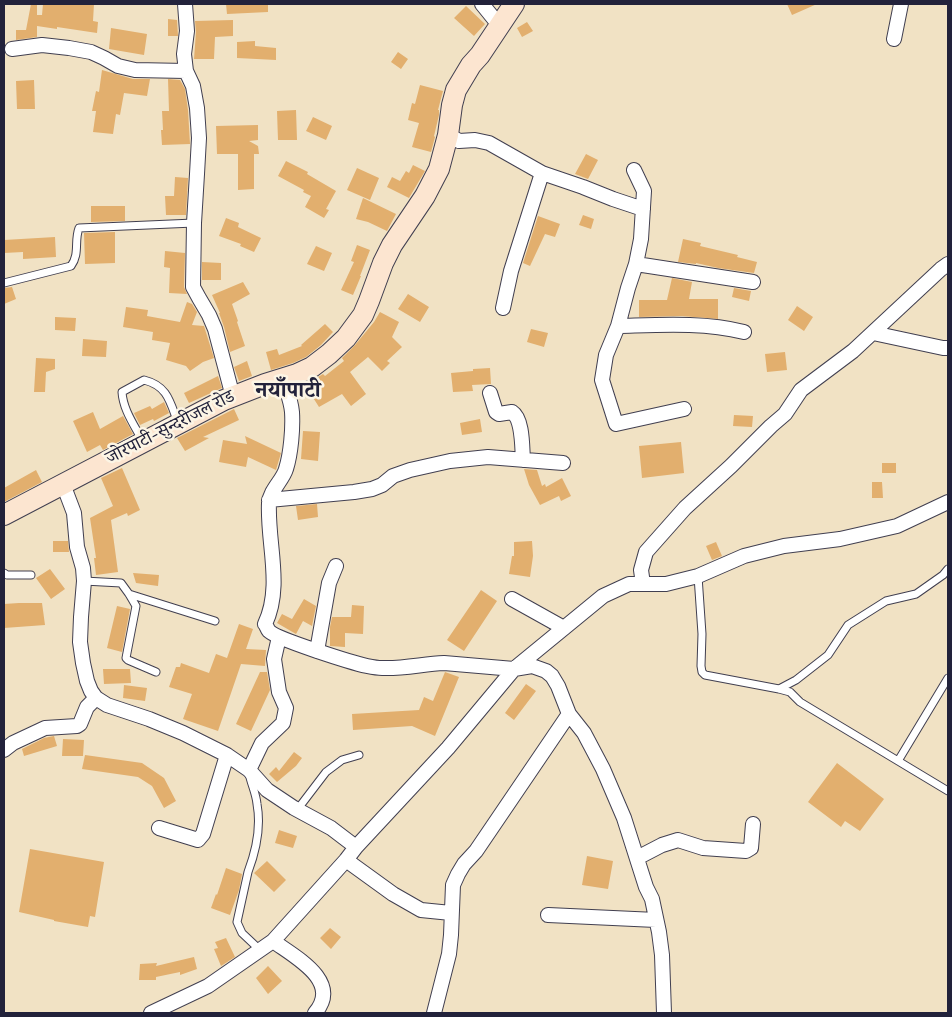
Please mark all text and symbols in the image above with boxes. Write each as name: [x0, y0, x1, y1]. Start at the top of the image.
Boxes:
district label: नयाँपाटी: [255, 380, 321, 406]
street label: जोरपाटी-सुन्दरीजल रोड: [103, 387, 239, 471]

